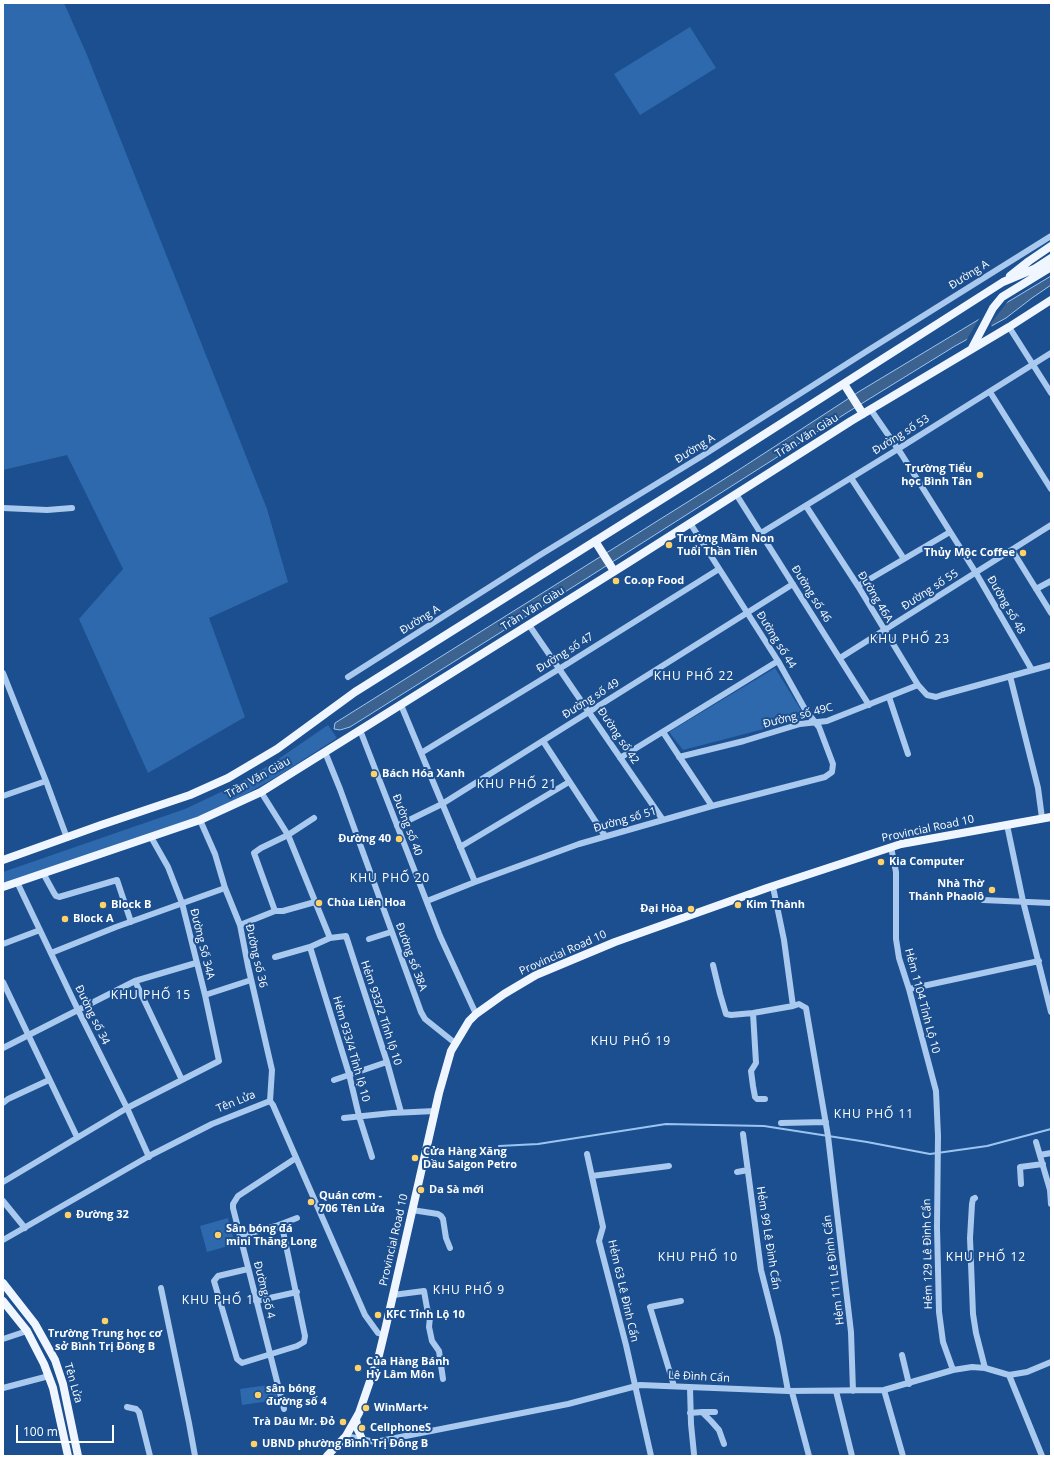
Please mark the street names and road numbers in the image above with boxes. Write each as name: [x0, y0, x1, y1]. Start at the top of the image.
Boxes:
street label: Đường A: [947, 258, 991, 292]
street label: Trần Văn Giàu: [773, 411, 841, 461]
street label: Đường số 53: [870, 412, 932, 458]
street label: Đường A: [673, 432, 717, 466]
street label: Đường số 46: [788, 563, 834, 625]
street label: Đường số 55: [899, 567, 961, 613]
street label: Đường 46A: [855, 569, 895, 625]
street label: Đường số 48: [984, 574, 1028, 636]
street label: Trần Văn Giàu: [499, 584, 567, 634]
street label: Đường A: [398, 603, 442, 637]
street label: Đường số 44: [753, 609, 799, 671]
street label: Đường số 47: [534, 630, 596, 676]
street label: Đường số 49: [560, 676, 622, 722]
street label: Đường số 49C: [762, 701, 834, 731]
street label: Đường số 42: [594, 705, 642, 767]
street label: Trần Văn Giàu: [223, 755, 293, 801]
street label: Đường số 40: [389, 792, 425, 858]
street label: Đường số 51: [592, 805, 658, 835]
street label: Provincial Road 10: [881, 813, 975, 845]
street label: Đường Số 34A: [187, 907, 217, 981]
street label: Đường số 38A: [393, 921, 429, 993]
street label: Đường số 36: [242, 923, 270, 989]
street label: Provincial Road 10: [517, 928, 609, 978]
street label: Hẻm 1104 Tỉnh Lộ 10: [902, 947, 942, 1055]
street label: Hẻm 933/2 Tỉnh lộ 10: [358, 959, 404, 1067]
street label: Đường số 34: [72, 983, 112, 1047]
street label: Hẻm 933/4 Tỉnh lộ 10: [330, 995, 372, 1103]
street label: Tên Lửa: [215, 1088, 257, 1116]
street label: Hẻm 99 Lê Đình Cẩn: [753, 1185, 783, 1291]
street label: Provincial Road 10: [377, 1193, 411, 1287]
street label: Hẻm 129 Lê Đình Cẩn: [920, 1199, 936, 1309]
street label: Hẻm 111 Lê Đình Cẩn: [821, 1214, 847, 1326]
street label: Hẻm 63 Lê Đình Cẩn: [605, 1239, 641, 1343]
street label: Đường số 4: [251, 1260, 277, 1320]
street label: Tên Lửa: [61, 1361, 85, 1405]
street label: Lê Đình Cẩn: [668, 1369, 730, 1385]

